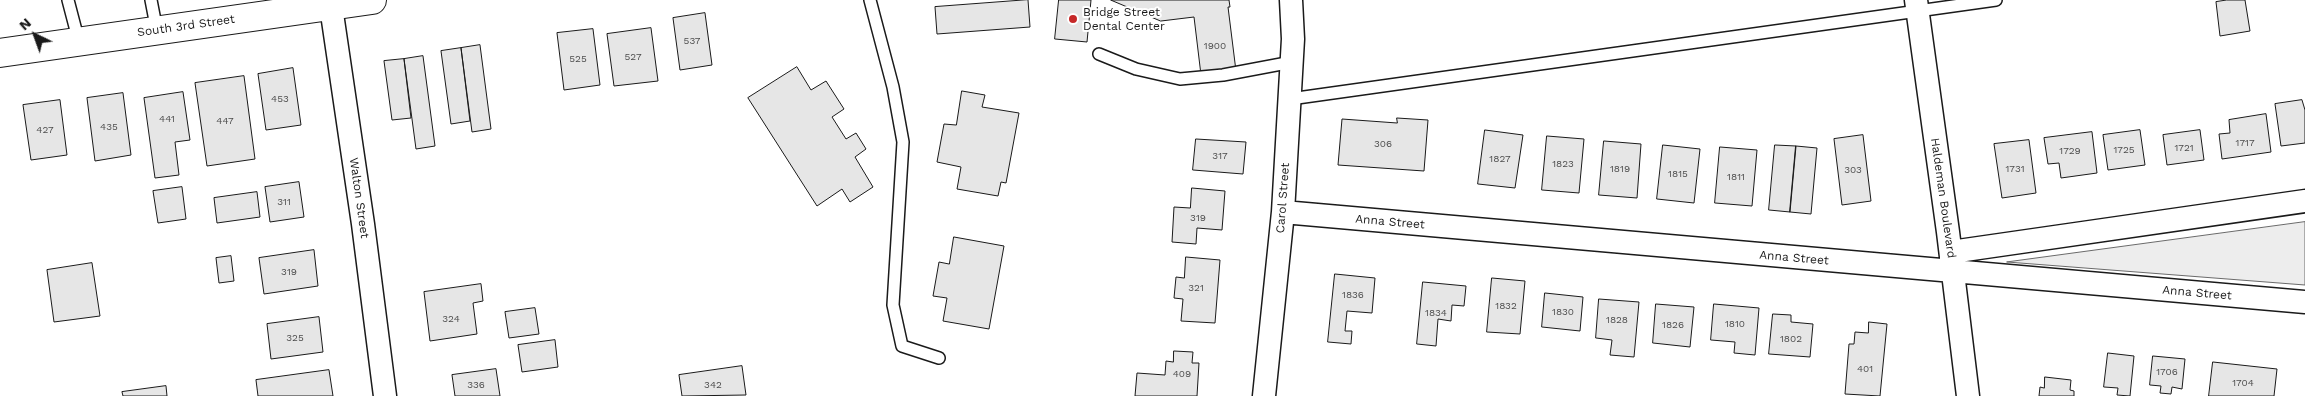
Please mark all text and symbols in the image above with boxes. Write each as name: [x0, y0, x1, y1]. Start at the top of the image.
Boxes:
place label: Bridge Street Dental Center: [1083, 5, 1165, 33]
north arrow: [10, 10, 60, 60]
street label: South 3rd Street: [136, 12, 236, 40]
marker: Bridge Street Dental Center: [1067, 13, 1079, 25]
text: N: [16, 14, 34, 33]
house number: 537: [684, 35, 700, 47]
house number: 1900: [1204, 40, 1226, 52]
house number: 527: [624, 51, 642, 63]
house number: 525: [569, 53, 587, 65]
house number: 453: [271, 93, 289, 105]
house number: 441: [159, 113, 175, 125]
house number: 447: [216, 115, 234, 127]
house number: 435: [100, 121, 118, 133]
house number: 427: [36, 124, 54, 136]
street label: Haldeman Boulevard: [1927, 137, 1959, 259]
house number: 1717: [2235, 137, 2255, 149]
house number: 306: [1374, 138, 1392, 150]
house number: 1721: [2174, 142, 2194, 154]
house number: 1725: [2113, 144, 2135, 156]
house number: 1729: [2059, 145, 2081, 157]
house number: 317: [1212, 150, 1228, 162]
house number: 1827: [1489, 153, 1511, 165]
street label: Walton Street: [346, 157, 372, 239]
house number: 1823: [1552, 158, 1574, 170]
street label: Carol Street: [1273, 162, 1293, 234]
house number: 1819: [1610, 163, 1630, 175]
house number: 1731: [2005, 163, 2025, 175]
house number: 303: [1844, 164, 1862, 176]
house number: 1815: [1668, 168, 1688, 180]
house number: 1811: [1727, 171, 1745, 183]
house number: 311: [277, 196, 291, 208]
house number: 319: [1190, 212, 1206, 224]
street label: Anna Street: [1355, 212, 1425, 232]
street label: Anna Street: [1759, 248, 1829, 268]
house number: 319: [281, 266, 297, 278]
house number: 321: [1188, 282, 1204, 294]
street label: Anna Street: [2162, 283, 2232, 303]
house number: 1836: [1342, 289, 1364, 301]
house number: 1832: [1495, 300, 1517, 312]
house number: 1830: [1552, 306, 1574, 318]
house number: 1834: [1425, 307, 1447, 319]
house number: 324: [442, 313, 460, 325]
house number: 1828: [1606, 314, 1628, 326]
house number: 1810: [1725, 318, 1745, 330]
house number: 1826: [1662, 319, 1684, 331]
house number: 325: [286, 332, 304, 344]
house number: 1802: [1780, 333, 1802, 345]
house number: 401: [1857, 363, 1873, 375]
house number: 1706: [2156, 366, 2178, 378]
house number: 409: [1173, 368, 1191, 380]
house number: 1704: [2232, 377, 2254, 389]
house number: 336: [467, 379, 485, 391]
house number: 342: [704, 379, 722, 391]

